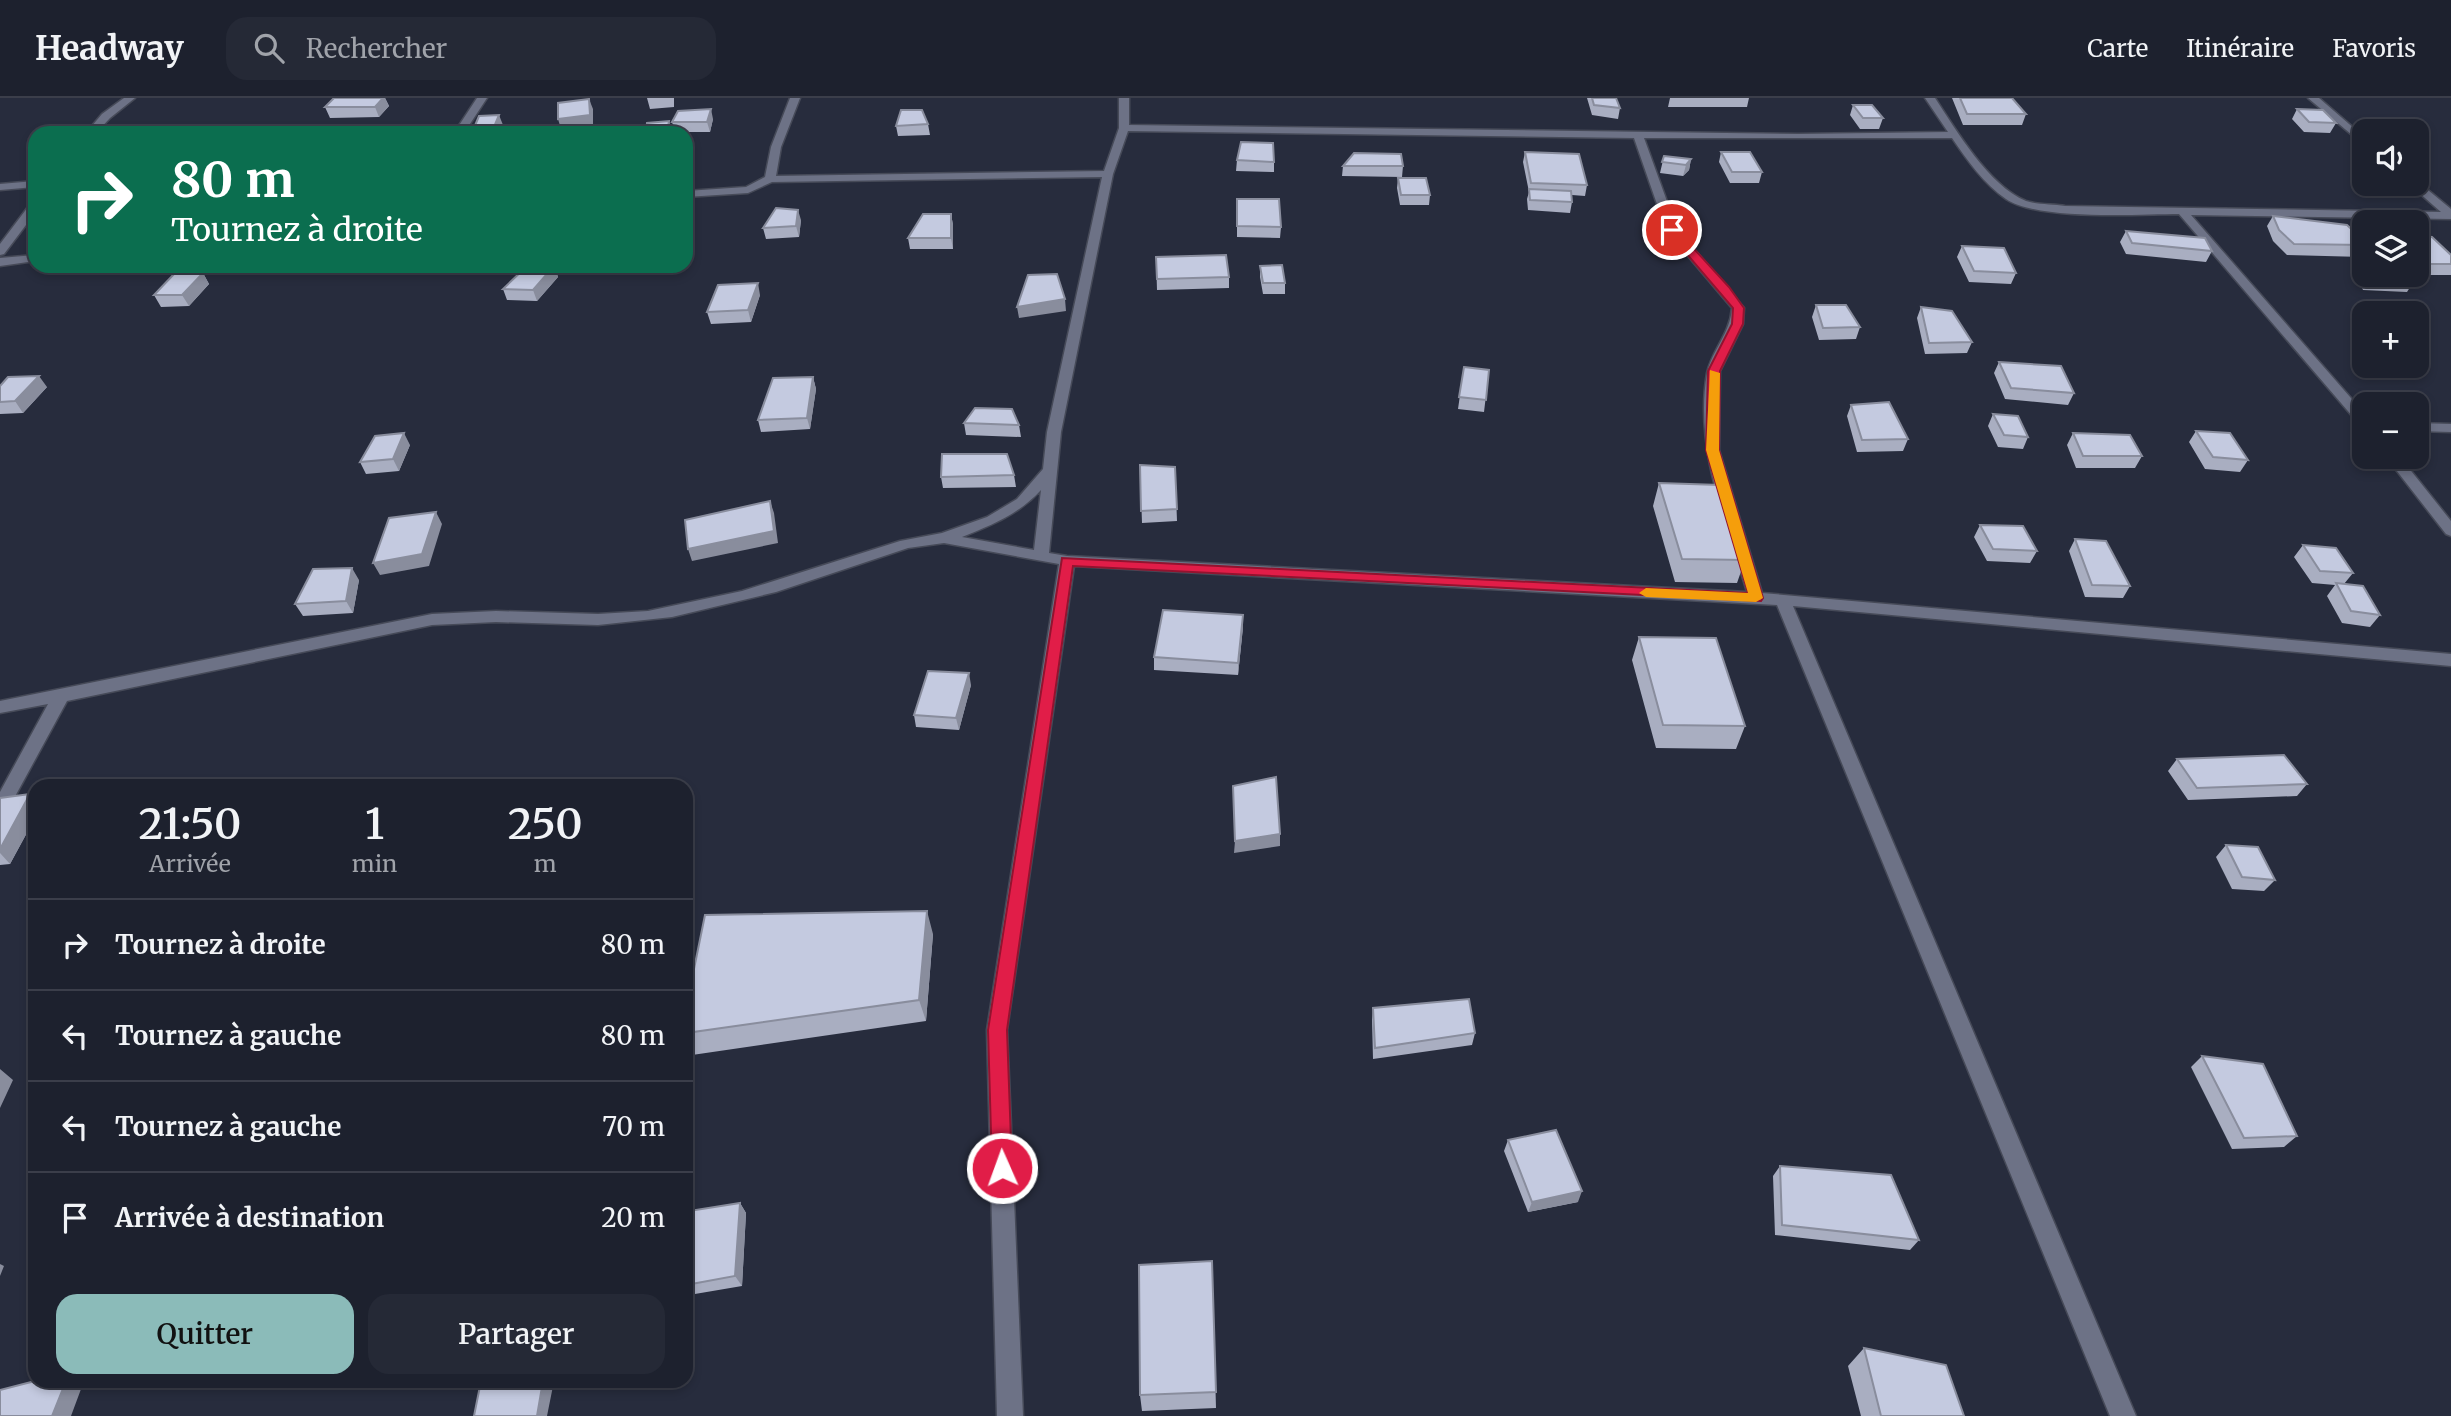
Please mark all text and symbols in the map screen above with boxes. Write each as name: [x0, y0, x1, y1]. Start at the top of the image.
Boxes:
search box: [226, 17, 716, 80]
text: Headway: [35, 28, 184, 69]
icon: search: [250, 29, 288, 67]
text: Rechercher: [306, 32, 447, 65]
text: Carte: [2087, 33, 2148, 64]
text: Itinéraire: [2186, 33, 2294, 64]
text: Favoris: [2332, 33, 2416, 64]
map controls: [2352, 119, 2429, 469]
button: sound: [2352, 119, 2429, 196]
text: 80 m: [171, 149, 294, 210]
icon: right: [56, 154, 147, 245]
pin: [1642, 200, 1702, 260]
text: Tournez à droite: [171, 210, 423, 250]
button: layers: [2352, 210, 2429, 287]
icon: arrive: [1653, 211, 1691, 249]
button: +: [2352, 301, 2429, 378]
button: −: [2352, 392, 2429, 469]
text: 21:50: [138, 798, 241, 850]
text: 1: [365, 798, 384, 850]
text: 250: [508, 798, 583, 850]
text: Arrivée: [149, 849, 231, 878]
text: min: [352, 849, 397, 878]
text: m: [534, 849, 557, 878]
icon: right: [56, 926, 94, 964]
text: Tournez à droite: [115, 928, 326, 961]
text: 80 m: [601, 928, 665, 961]
icon: left: [56, 1017, 94, 1055]
text: Tournez à gauche: [115, 1019, 341, 1052]
text: 80 m: [601, 1019, 665, 1052]
icon: left: [56, 1108, 94, 1146]
text: Tournez à gauche: [115, 1110, 341, 1143]
text: 70 m: [602, 1110, 665, 1143]
position arrow: [965, 1131, 1039, 1205]
icon: arrive: [56, 1199, 94, 1237]
text: Arrivée à destination: [115, 1201, 384, 1234]
text: 20 m: [601, 1201, 665, 1234]
button: Quitter: [56, 1294, 354, 1374]
button: Partager: [368, 1294, 665, 1374]

